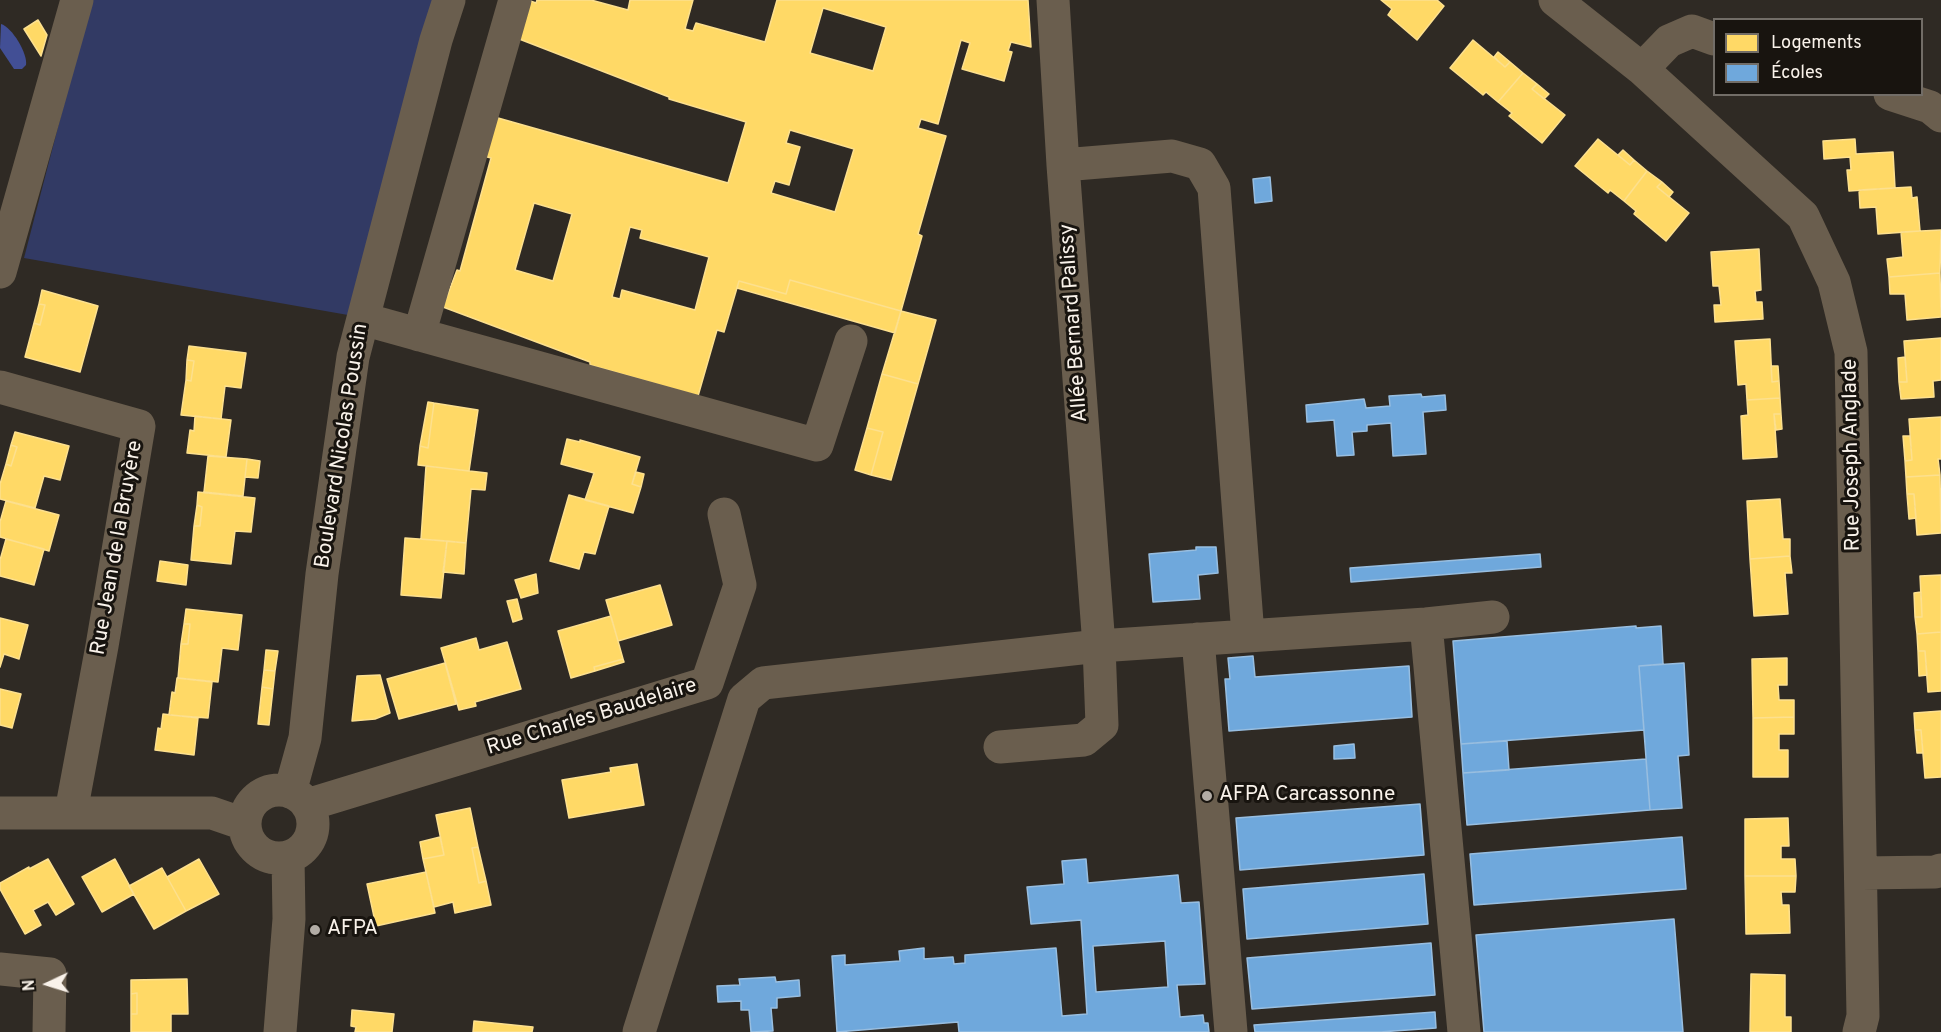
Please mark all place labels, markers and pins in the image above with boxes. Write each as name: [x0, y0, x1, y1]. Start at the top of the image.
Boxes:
place label: AFPA Carcassonne: [1219, 783, 1395, 809]
marker: AFPA Carcassonne: [1200, 789, 1214, 803]
place label: AFPA: [327, 917, 378, 943]
marker: AFPA: [308, 923, 322, 937]

